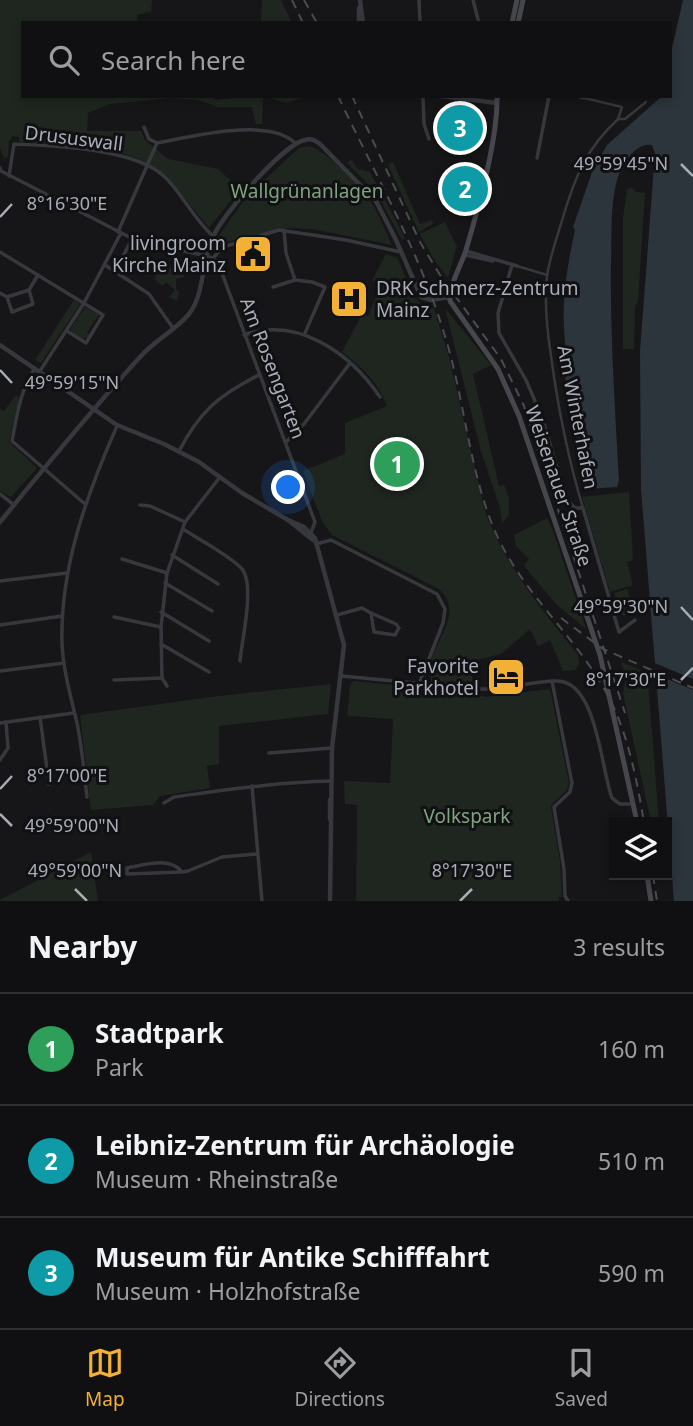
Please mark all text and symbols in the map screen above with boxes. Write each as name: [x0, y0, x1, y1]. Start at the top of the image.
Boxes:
search box: [21, 21, 672, 98]
icon: search: [45, 41, 83, 79]
text: Search here: [101, 42, 246, 78]
pin: 3: [437, 102, 483, 154]
street label: Drususwall: [23, 119, 125, 157]
text: 49°59'45"N: [574, 151, 668, 175]
pin: 2: [442, 163, 488, 215]
park label: Wallgrünanlagen: [231, 178, 383, 204]
text: 8°16'30"E: [27, 191, 107, 215]
place label: livingroom Kirche Mainz: [112, 230, 226, 278]
public building icon: livingroom Kirche Mainz: [232, 233, 274, 275]
place label: DRK Schmerz-Zentrum Mainz: [376, 275, 579, 323]
hospital icon: DRK Schmerz-Zentrum Mainz: [328, 278, 370, 320]
street label: Am Rosengarten: [234, 294, 312, 442]
street label: Am Winterhafen: [551, 343, 605, 491]
text: 49°59'15"N: [25, 370, 119, 394]
street label: Weisenauer Straße: [519, 402, 599, 570]
pin: 1: [374, 438, 420, 490]
your location: [271, 470, 305, 504]
text: 49°59'30"N: [574, 594, 668, 618]
place label: Favorite Parkhotel: [393, 653, 479, 701]
hotel icon: Favorite Parkhotel: [485, 656, 527, 698]
text: 8°17'30"E: [586, 667, 666, 691]
text: 8°17'00"E: [27, 763, 107, 787]
park label: Volkspark: [423, 803, 511, 829]
text: 49°59'00"N: [25, 813, 119, 837]
map controls: [609, 817, 672, 880]
button: layers: [609, 817, 672, 880]
text: 49°59'00"N: [28, 858, 122, 882]
text: 8°17'30"E: [432, 858, 512, 882]
text: Nearby: [28, 926, 137, 967]
text: 3 results: [573, 931, 665, 963]
text: Stadtpark: [95, 1015, 224, 1051]
text: 1: [44, 1033, 58, 1065]
text: 160 m: [598, 1033, 665, 1065]
text: Park: [95, 1051, 144, 1083]
text: Leibniz-Zentrum für Archäologie: [95, 1127, 515, 1163]
text: 2: [44, 1145, 58, 1177]
text: 510 m: [598, 1145, 665, 1177]
text: Museum · Rheinstraße: [95, 1163, 338, 1195]
text: Museum für Antike Schifffahrt: [95, 1239, 490, 1275]
text: 3: [44, 1257, 58, 1289]
text: 590 m: [598, 1257, 665, 1289]
text: Museum · Holzhofstraße: [95, 1275, 360, 1307]
tab: Map: [85, 1344, 125, 1412]
tab: Directions: [295, 1344, 385, 1412]
tab: Saved: [555, 1344, 608, 1412]

